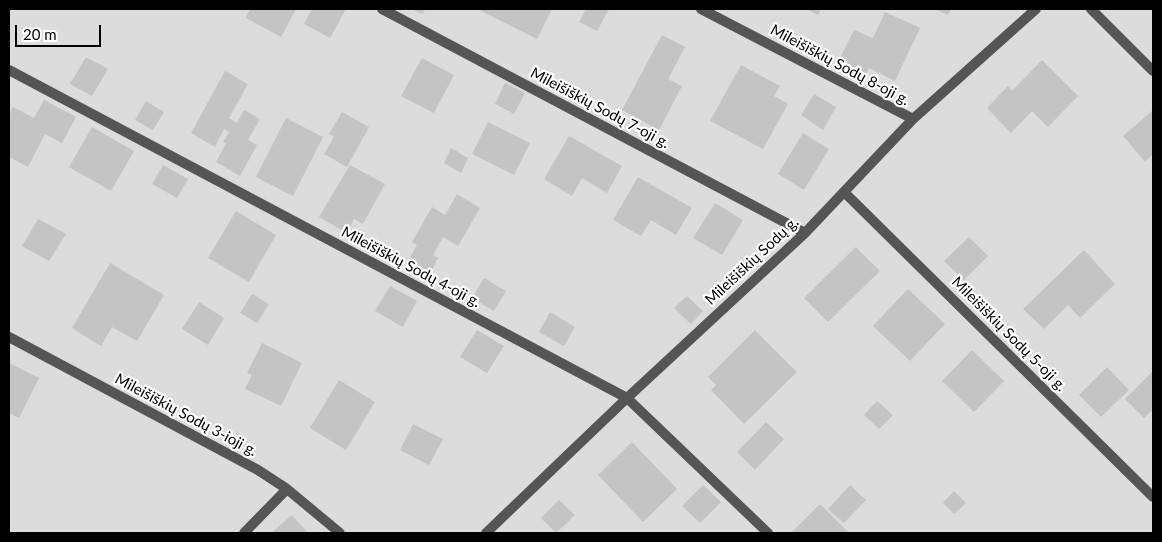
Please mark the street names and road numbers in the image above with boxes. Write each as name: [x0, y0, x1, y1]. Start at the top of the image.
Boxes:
street label: Mileišiškių Sodų 8-oji g.: [767, 21, 913, 109]
street label: Mileišiškių Sodų 7-oji g.: [527, 64, 673, 152]
street label: Mileišiškių Sodų g.: [702, 213, 802, 309]
street label: Mileišiškių Sodų 4-oji g.: [338, 223, 484, 311]
street label: Mileišiškių Sodų 5-oji g.: [948, 273, 1070, 395]
street label: Mileišiškių Sodų 3-ioji g.: [112, 370, 260, 460]

